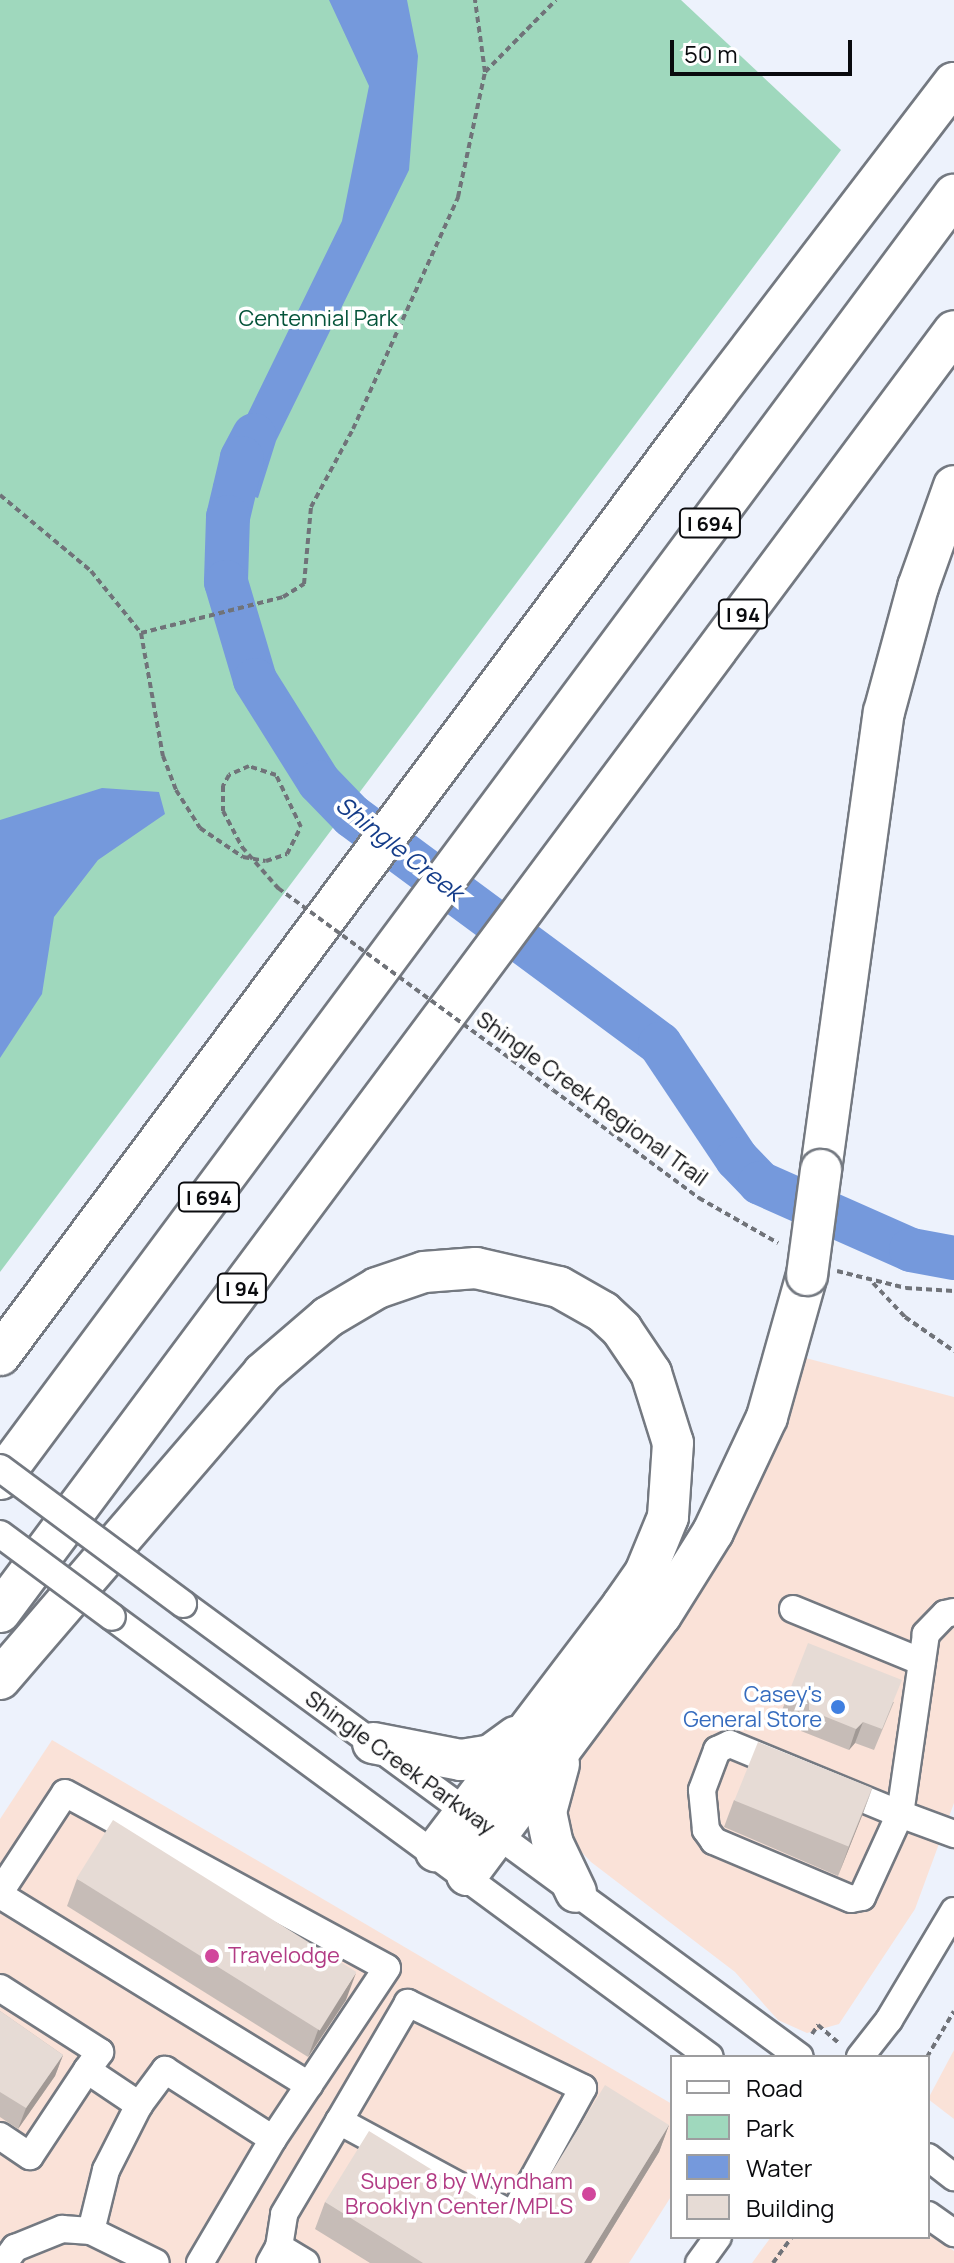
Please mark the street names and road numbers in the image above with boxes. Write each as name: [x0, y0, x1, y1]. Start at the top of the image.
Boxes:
road number: I 694: [678, 507, 742, 539]
road number: I 94: [717, 598, 769, 630]
street label: Shingle Creek Regional Trail: [471, 1006, 713, 1192]
road number: I 694: [177, 1181, 241, 1213]
road number: I 94: [216, 1272, 268, 1304]
street label: Shingle Creek Parkway: [300, 1685, 500, 1841]

